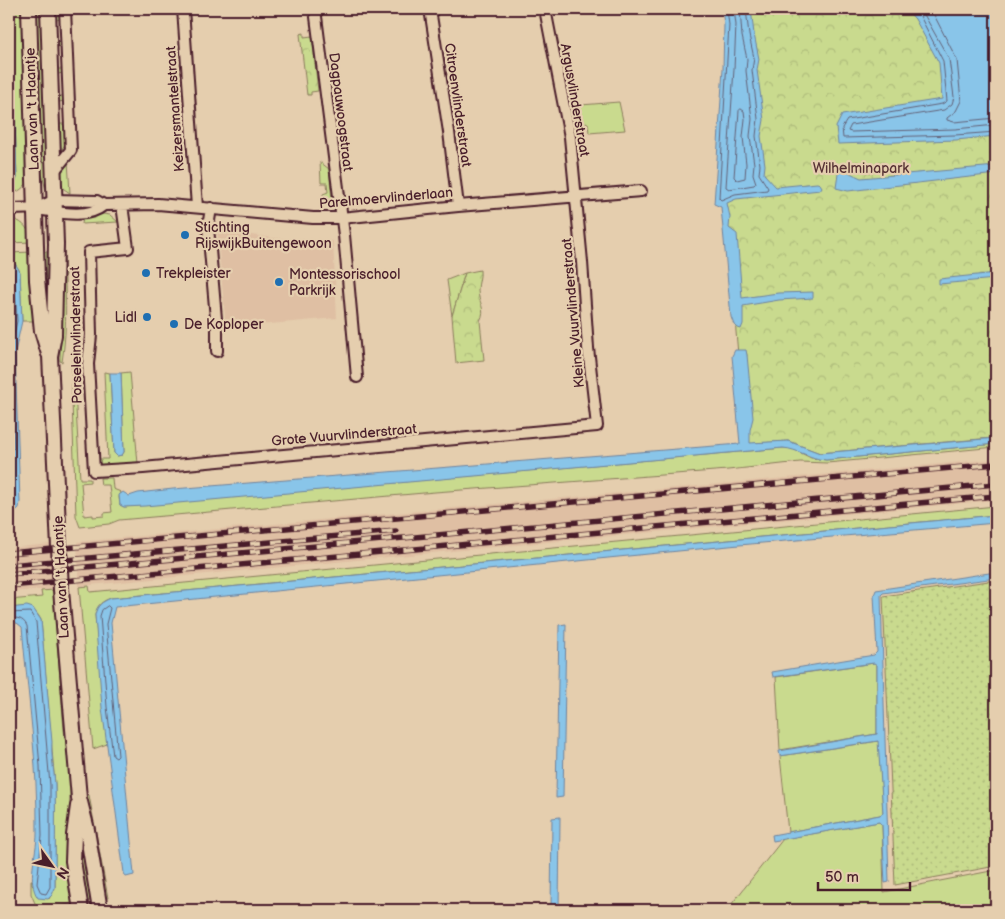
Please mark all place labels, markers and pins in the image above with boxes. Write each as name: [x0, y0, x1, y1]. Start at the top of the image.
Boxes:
place label: Stichting RijswijkBuitengewoon: [195, 219, 332, 252]
marker: Stichting RijswijkBuitengewoon: [179, 229, 191, 241]
place label: Trekpleister: [156, 265, 231, 282]
place label: Montessorischool Parkrijk: [289, 266, 400, 299]
marker: Trekpleister: [140, 267, 152, 279]
marker: Montessorischool Parkrijk: [273, 276, 285, 288]
place label: Lidl: [115, 309, 137, 326]
marker: Lidl: [141, 311, 153, 323]
place label: De Koploper: [184, 316, 264, 333]
marker: De Koploper: [168, 318, 180, 330]

